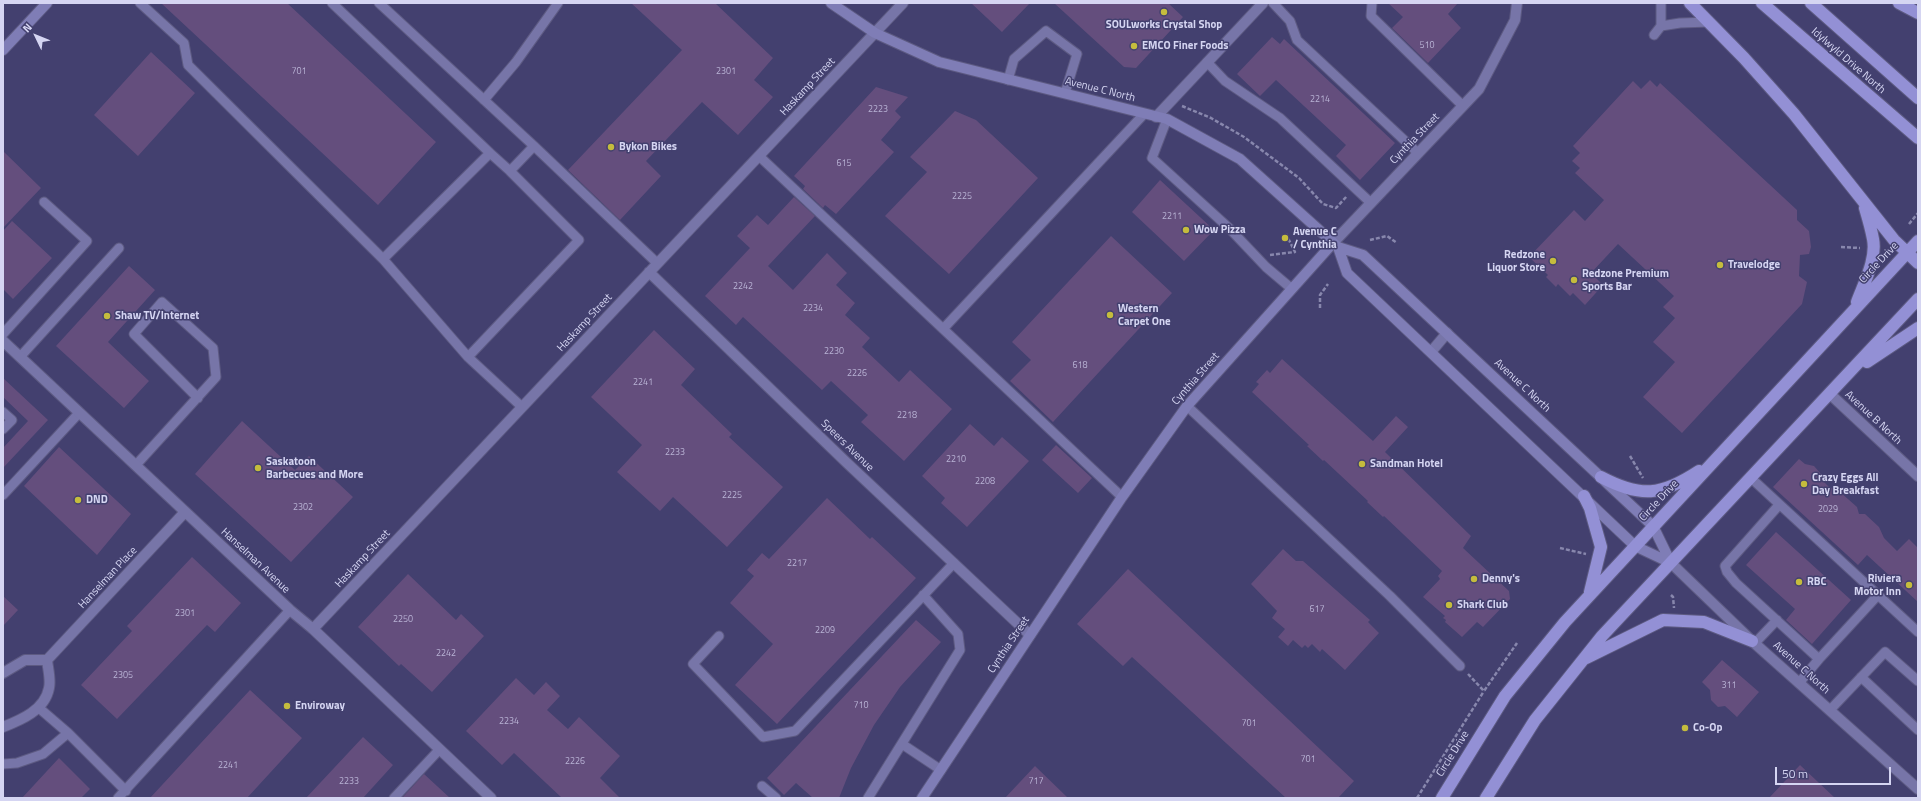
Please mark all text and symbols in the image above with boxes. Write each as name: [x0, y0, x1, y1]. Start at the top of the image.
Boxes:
marker: SOULworks Crystal Shop: [1159, 7, 1169, 17]
north arrow: [16, 16, 56, 56]
place label: SOULworks Crystal Shop: [1106, 18, 1222, 32]
text: N: [19, 20, 36, 36]
street label: Idylwyld Drive North: [1808, 25, 1888, 97]
place label: EMCO Finer Foods: [1142, 39, 1229, 53]
marker: EMCO Finer Foods: [1129, 41, 1139, 51]
house number: 510: [1419, 41, 1435, 51]
street label: Haskamp Street: [778, 55, 838, 119]
house number: 701: [291, 67, 307, 77]
house number: 2301: [716, 67, 736, 77]
street label: Avenue C North: [1063, 75, 1137, 105]
house number: 2214: [1310, 95, 1330, 105]
house number: 2223: [868, 105, 888, 115]
street label: Cynthia Street: [1388, 111, 1442, 167]
place label: Bykon Bikes: [619, 140, 677, 154]
marker: Bykon Bikes: [606, 142, 616, 152]
house number: 615: [836, 159, 852, 169]
house number: 2225: [952, 192, 972, 202]
house number: 2211: [1162, 212, 1182, 222]
place label: Wow Pizza: [1194, 223, 1246, 237]
marker: Wow Pizza: [1181, 225, 1191, 235]
place label: Avenue C / Cynthia: [1293, 225, 1337, 251]
marker: Avenue C / Cynthia: [1280, 233, 1290, 243]
street label: Circle Drive: [1857, 240, 1901, 286]
place label: Redzone Liquor Store: [1487, 248, 1545, 274]
marker: Redzone Liquor Store: [1548, 256, 1558, 266]
place label: Travelodge: [1728, 258, 1780, 272]
marker: Travelodge: [1715, 260, 1725, 270]
place label: Redzone Premium Sports Bar: [1582, 267, 1669, 293]
marker: Redzone Premium Sports Bar: [1569, 275, 1579, 285]
house number: 2242: [733, 282, 753, 292]
street label: Haskamp Street: [555, 291, 615, 355]
place label: Western Carpet One: [1118, 302, 1171, 328]
house number: 2234: [803, 304, 823, 314]
place label: Shaw TV/Internet: [115, 309, 199, 323]
marker: Western Carpet One: [1105, 310, 1115, 320]
marker: Shaw TV/Internet: [102, 311, 112, 321]
house number: 2230: [824, 347, 844, 357]
street label: Cynthia Street: [1170, 350, 1222, 408]
street label: Avenue C North: [1491, 357, 1553, 415]
house number: 618: [1072, 361, 1088, 371]
house number: 2226: [847, 369, 867, 379]
house number: 2241: [633, 378, 653, 388]
street label: Avenue B North: [1842, 388, 1904, 448]
house number: 2218: [897, 411, 917, 421]
street label: Speers Avenue: [818, 417, 876, 475]
house number: 2233: [665, 448, 685, 458]
place label: Saskatoon Barbecues and More: [266, 455, 363, 481]
house number: 2210: [946, 455, 966, 465]
place label: Sandman Hotel: [1370, 457, 1443, 471]
marker: Sandman Hotel: [1357, 459, 1367, 469]
marker: Saskatoon Barbecues and More: [253, 463, 263, 473]
place label: Crazy Eggs All Day Breakfast: [1812, 471, 1879, 497]
house number: 2208: [975, 477, 995, 487]
street label: Circle Drive: [1637, 478, 1681, 524]
marker: Crazy Eggs All Day Breakfast: [1799, 479, 1809, 489]
house number: 2225: [722, 491, 742, 501]
place label: DND: [86, 493, 108, 507]
marker: DND: [73, 495, 83, 505]
house number: 2302: [293, 503, 313, 513]
house number: 2029: [1818, 505, 1838, 515]
street label: Hanselman Avenue: [218, 526, 292, 596]
street label: Haskamp Street: [333, 527, 393, 591]
street label: Hanselman Place: [76, 544, 140, 612]
house number: 2217: [787, 559, 807, 569]
place label: Denny's: [1482, 572, 1520, 586]
place label: Riviera Motor Inn: [1854, 572, 1901, 598]
marker: Denny's: [1469, 574, 1479, 584]
place label: RBC: [1807, 575, 1826, 589]
marker: RBC: [1794, 577, 1804, 587]
marker: Riviera Motor Inn: [1904, 580, 1914, 590]
place label: Shark Club: [1457, 598, 1508, 612]
marker: Shark Club: [1444, 600, 1454, 610]
house number: 617: [1309, 605, 1325, 615]
house number: 2301: [175, 609, 195, 619]
street label: Cynthia Street: [985, 614, 1033, 676]
house number: 2250: [393, 615, 413, 625]
house number: 2209: [815, 626, 835, 636]
street label: Avenue C North: [1770, 639, 1832, 697]
house number: 2242: [436, 649, 456, 659]
house number: 2305: [113, 671, 133, 681]
house number: 311: [1721, 681, 1737, 691]
place label: Enviroway: [295, 699, 345, 713]
marker: Enviroway: [282, 701, 292, 711]
house number: 710: [853, 701, 869, 711]
house number: 2234: [499, 717, 519, 727]
house number: 701: [1241, 719, 1257, 729]
place label: Co-Op: [1693, 721, 1722, 735]
marker: Co-Op: [1680, 723, 1690, 733]
street label: Circle Drive: [1434, 729, 1472, 779]
house number: 701: [1300, 755, 1316, 765]
house number: 2226: [565, 757, 585, 767]
scale bar: [1777, 759, 1893, 785]
house number: 2241: [218, 761, 238, 771]
text: 50 m: [1782, 764, 1808, 783]
house number: 2233: [339, 777, 359, 787]
house number: 717: [1028, 777, 1044, 787]

